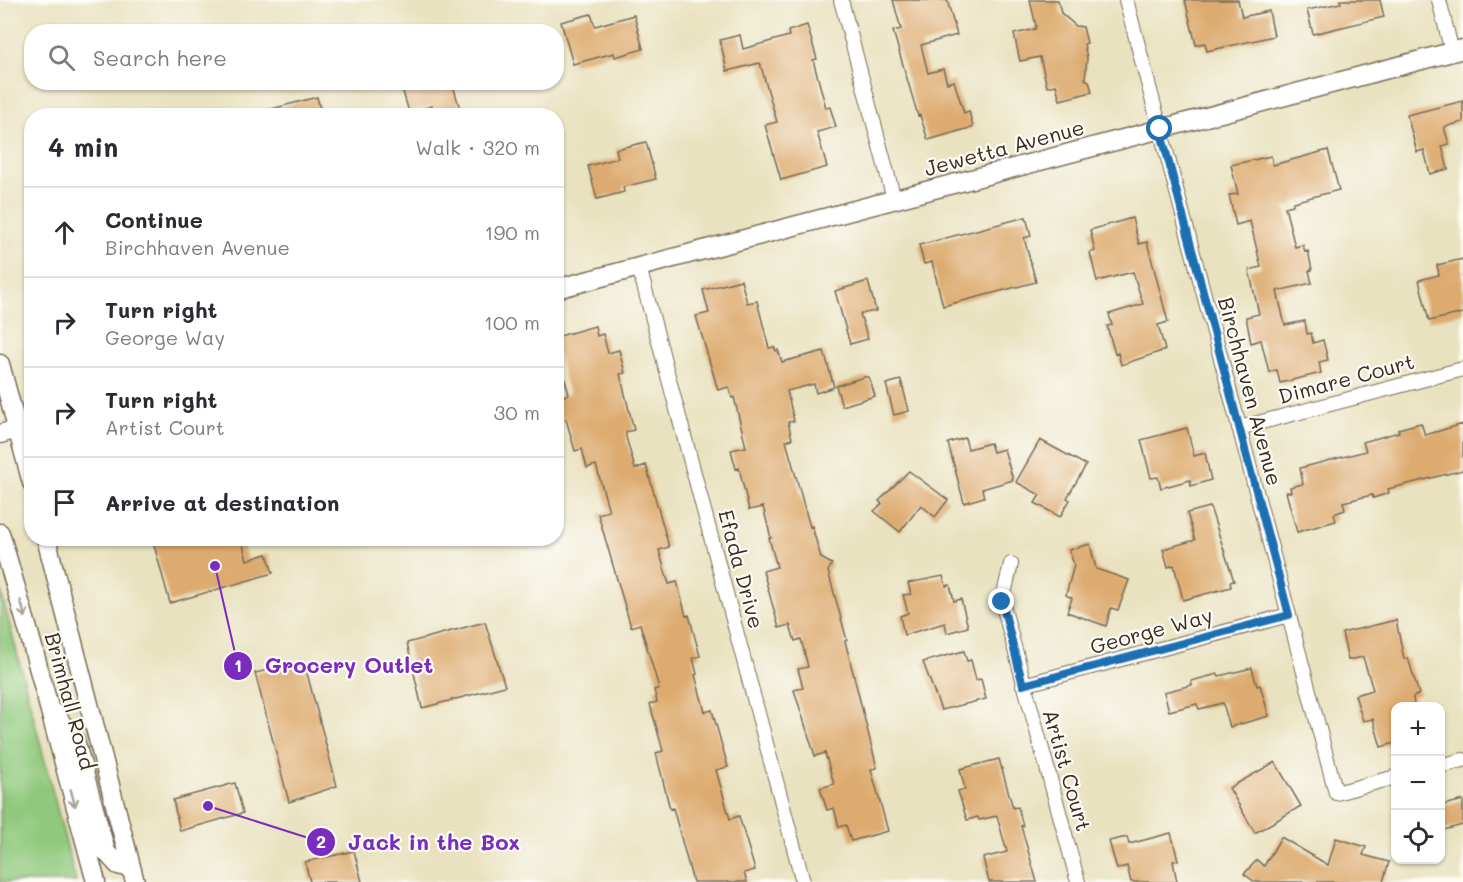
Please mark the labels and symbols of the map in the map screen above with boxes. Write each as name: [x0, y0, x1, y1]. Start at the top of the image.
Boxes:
street label: Jewetta Avenue: [921, 113, 1087, 181]
route start: [1146, 115, 1172, 141]
street label: Birchhaven Avenue: [1213, 294, 1289, 488]
street label: Dimare Court: [1275, 347, 1417, 409]
street label: Efada Drive: [713, 507, 771, 631]
route end: [988, 588, 1014, 614]
one-way arrow: [17, 600, 29, 619]
street label: George Way: [1087, 601, 1215, 659]
street label: Brimhall Road: [40, 629, 102, 773]
callout: Grocery Outlet: [223, 646, 445, 686]
text: Grocery Outlet: [265, 650, 433, 679]
text: 1: [234, 653, 242, 677]
street label: Artist Court: [1038, 706, 1098, 834]
one-way arrow: [68, 788, 80, 807]
callout: Jack in the Box: [306, 822, 532, 862]
text: Jack in the Box: [348, 827, 520, 856]
text: 2: [316, 829, 326, 853]

